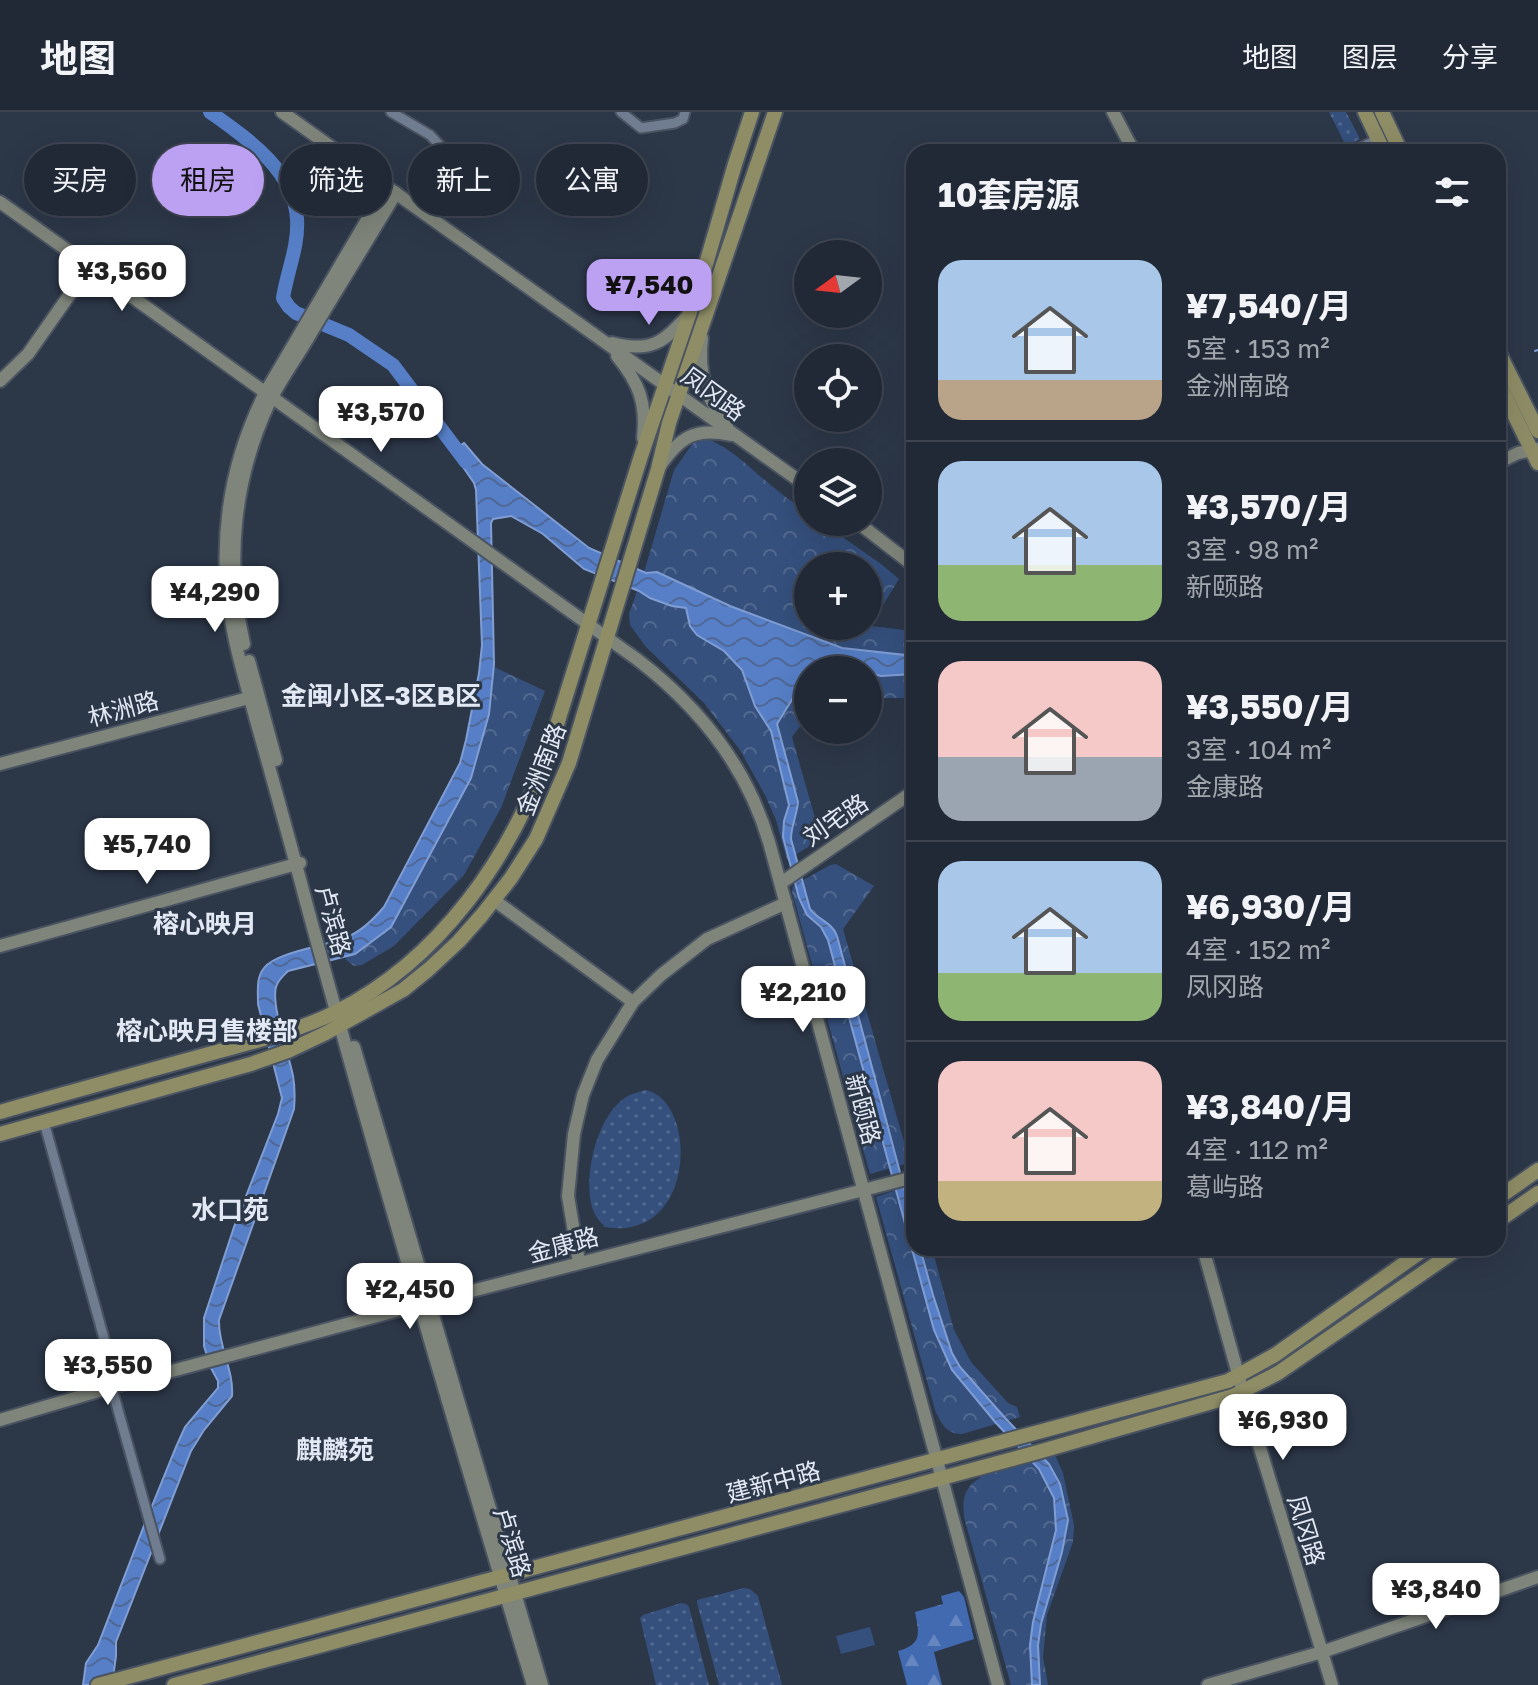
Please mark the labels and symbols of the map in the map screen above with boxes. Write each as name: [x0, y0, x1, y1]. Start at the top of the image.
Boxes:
north arrow: [794, 240, 882, 328]
pin: ¥3,560: [57, 245, 187, 313]
pin: ¥7,540: [584, 259, 714, 327]
street label: 凤冈路: [676, 360, 752, 426]
pin: ¥3,570: [316, 386, 446, 454]
pin: ¥4,290: [150, 566, 280, 634]
district label: 金闽小区-3区B区: [281, 680, 481, 711]
street label: 林洲路: [84, 685, 162, 731]
street label: 金洲南路: [509, 719, 571, 819]
street label: 刘宅路: [797, 787, 873, 851]
pin: ¥5,740: [82, 818, 212, 886]
street label: 卢滨路: [311, 881, 357, 959]
district label: 榕心映月: [153, 908, 257, 939]
pin: ¥2,210: [738, 966, 868, 1034]
district label: 榕心映月售楼部: [116, 1015, 298, 1046]
street label: 新颐路: [841, 1070, 887, 1148]
district label: 水口苑: [191, 1194, 269, 1225]
street label: 金康路: [524, 1221, 602, 1267]
pin: ¥2,450: [345, 1263, 475, 1331]
pin: ¥3,550: [43, 1339, 173, 1407]
pin: ¥6,930: [1218, 1394, 1348, 1462]
district label: 麒麟苑: [296, 1434, 374, 1465]
street label: 建新中路: [723, 1455, 823, 1507]
street label: 凤冈路: [1283, 1491, 1331, 1569]
street label: 卢滨路: [489, 1503, 537, 1581]
pin: ¥3,840: [1371, 1563, 1501, 1631]

